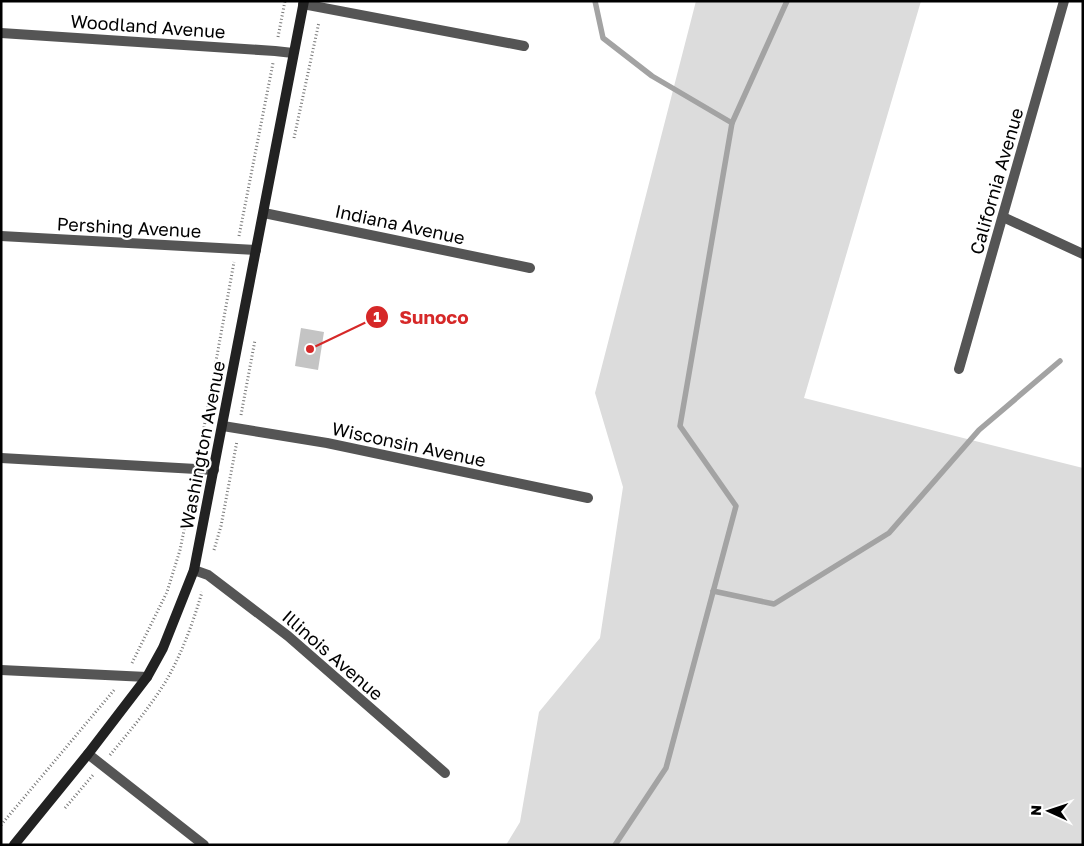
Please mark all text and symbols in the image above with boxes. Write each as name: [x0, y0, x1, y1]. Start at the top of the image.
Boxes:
street label: Woodland Avenue: [70, 10, 226, 42]
street label: California Avenue: [965, 105, 1027, 257]
street label: Indiana Avenue: [333, 200, 467, 248]
street label: Pershing Avenue: [56, 212, 202, 242]
callout: Sunoco: [364, 300, 478, 334]
text: Sunoco: [399, 305, 469, 328]
text: 1: [373, 307, 381, 325]
street label: Washington Avenue: [175, 359, 229, 531]
street label: Wisconsin Avenue: [330, 417, 488, 471]
street label: Illinois Avenue: [278, 605, 388, 705]
north arrow: [1024, 786, 1074, 836]
text: N: [1027, 805, 1044, 816]

